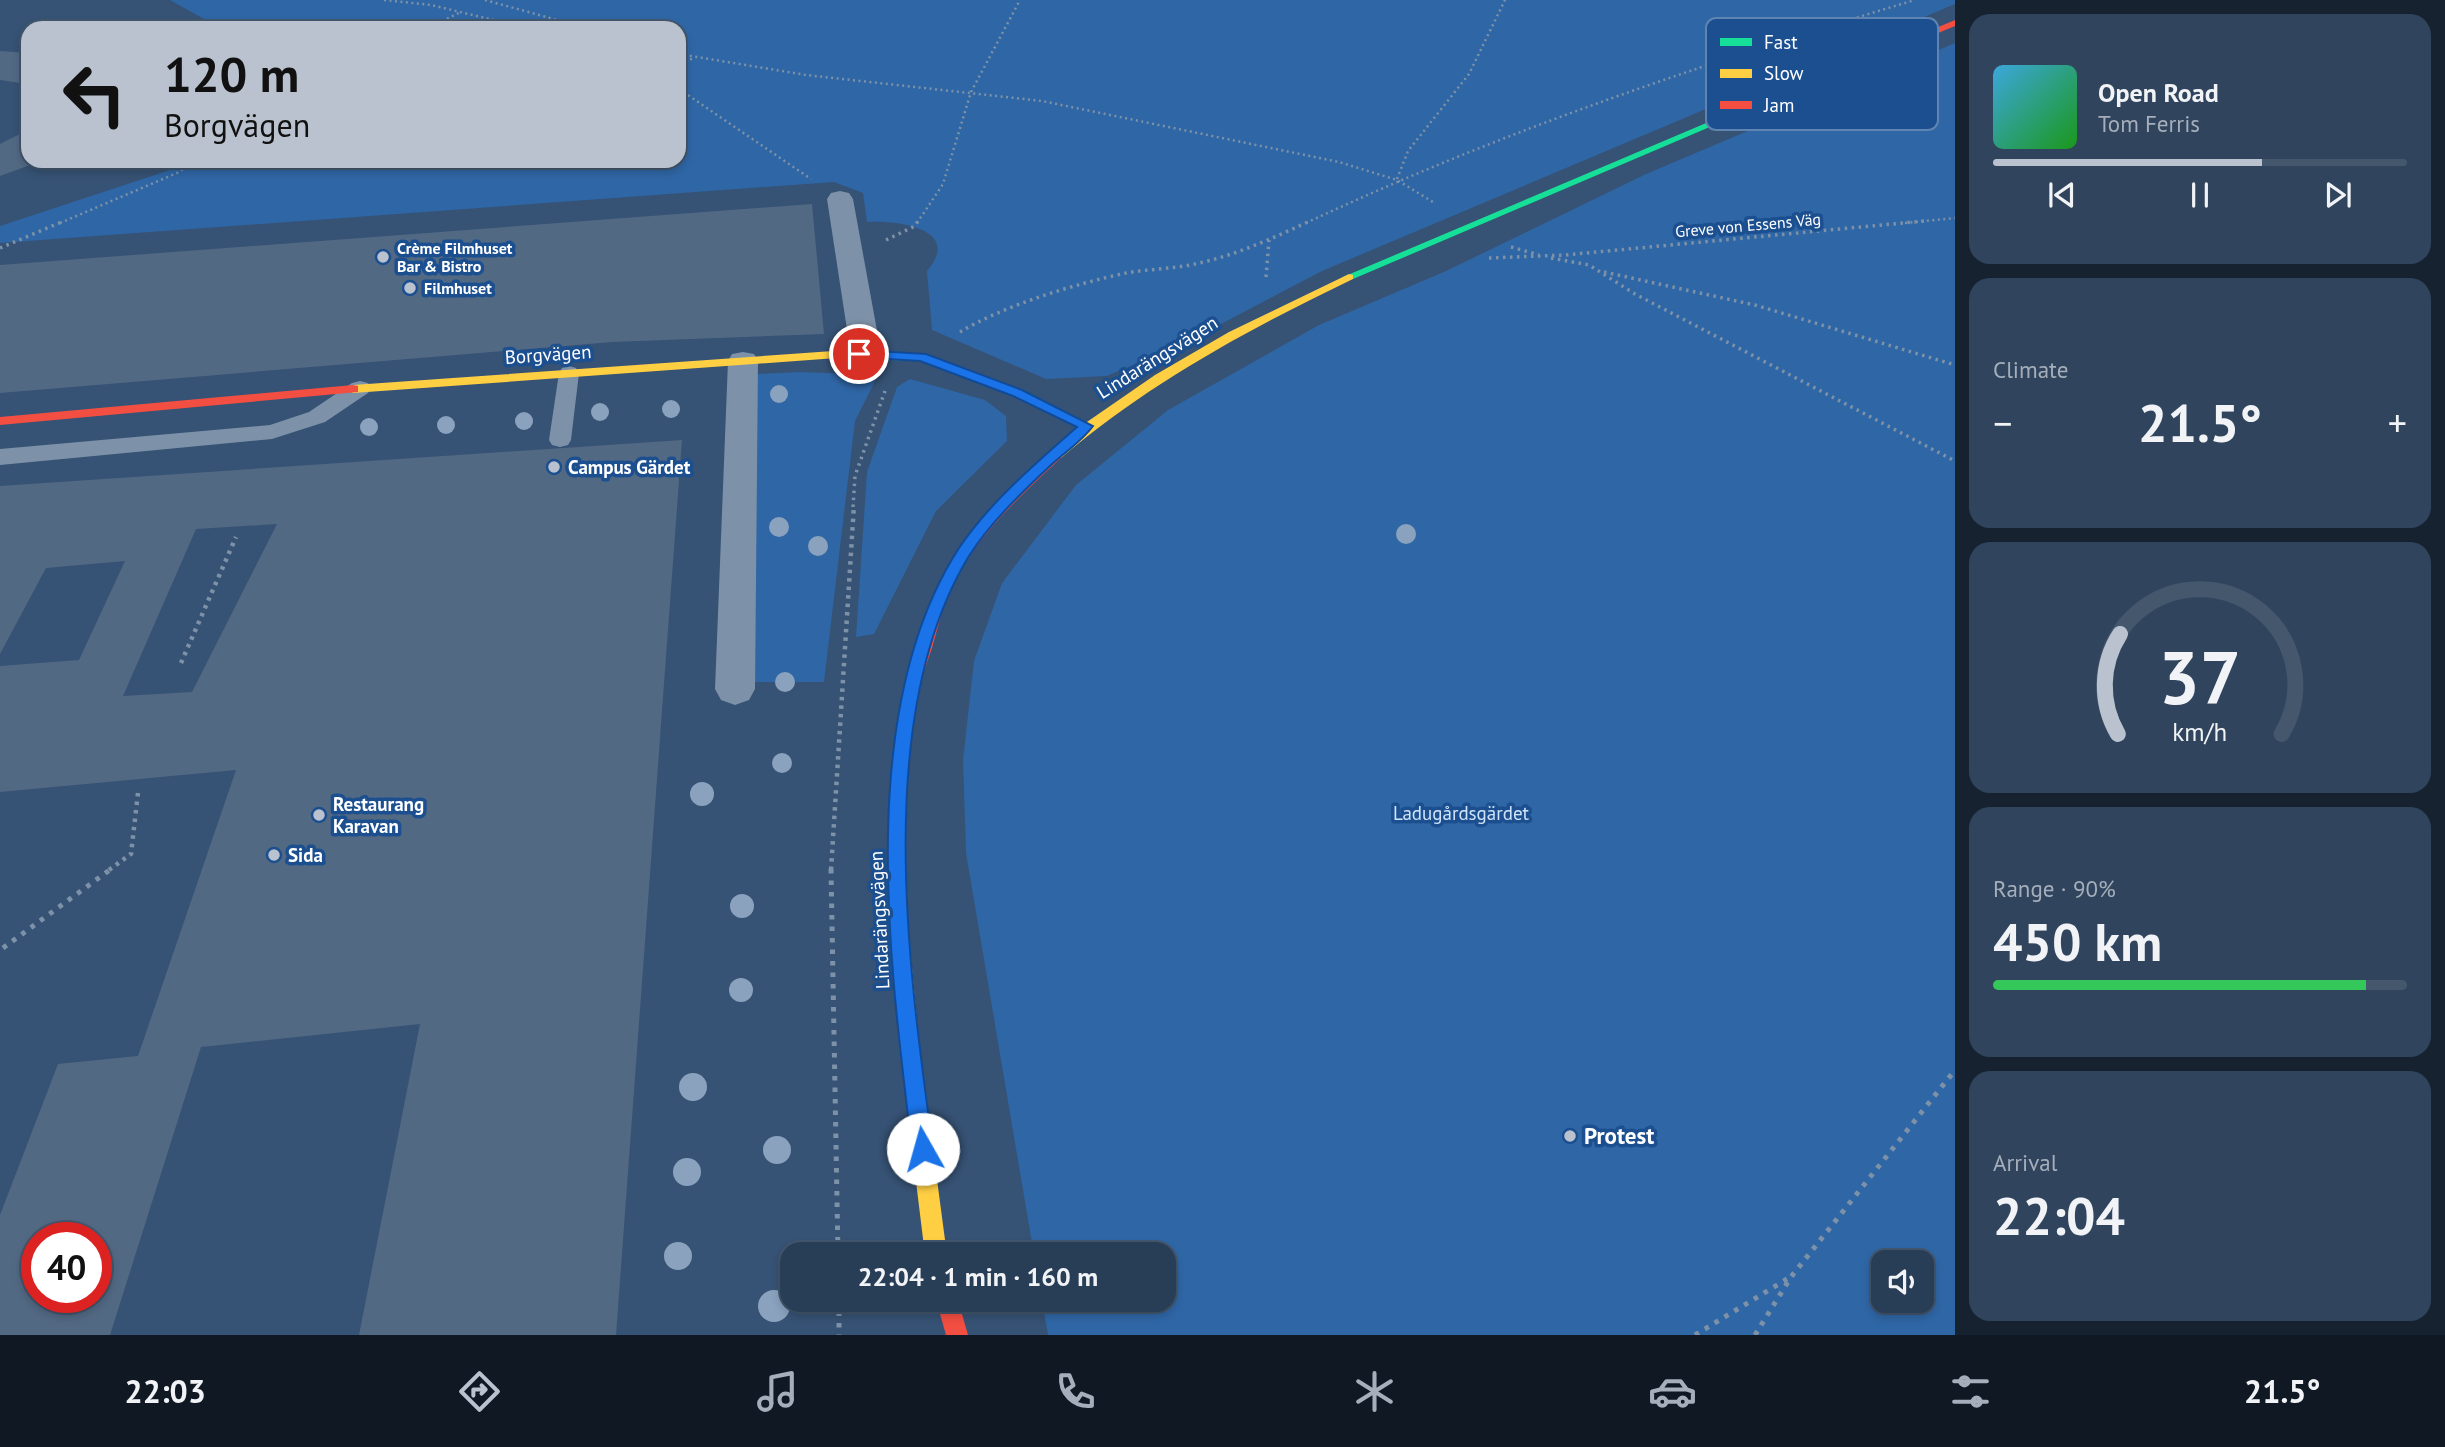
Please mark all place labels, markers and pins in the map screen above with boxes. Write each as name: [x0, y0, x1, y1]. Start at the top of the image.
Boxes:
place label: Crème Filmhuset Bar & Bistro: [397, 238, 513, 276]
marker: Crème Filmhuset Bar & Bistro: [375, 249, 391, 265]
place label: Filmhuset: [424, 278, 492, 298]
marker: Filmhuset: [402, 280, 418, 296]
pin: [829, 324, 889, 384]
place label: Campus Gärdet: [568, 455, 691, 479]
marker: Campus Gärdet: [546, 459, 562, 475]
place label: Restaurang Karavan: [333, 792, 424, 838]
marker: Restaurang Karavan: [311, 807, 327, 823]
place label: Sida: [288, 843, 323, 867]
marker: Sida: [266, 847, 282, 863]
place label: Protest: [1584, 1121, 1654, 1150]
marker: Protest: [1562, 1128, 1578, 1144]

